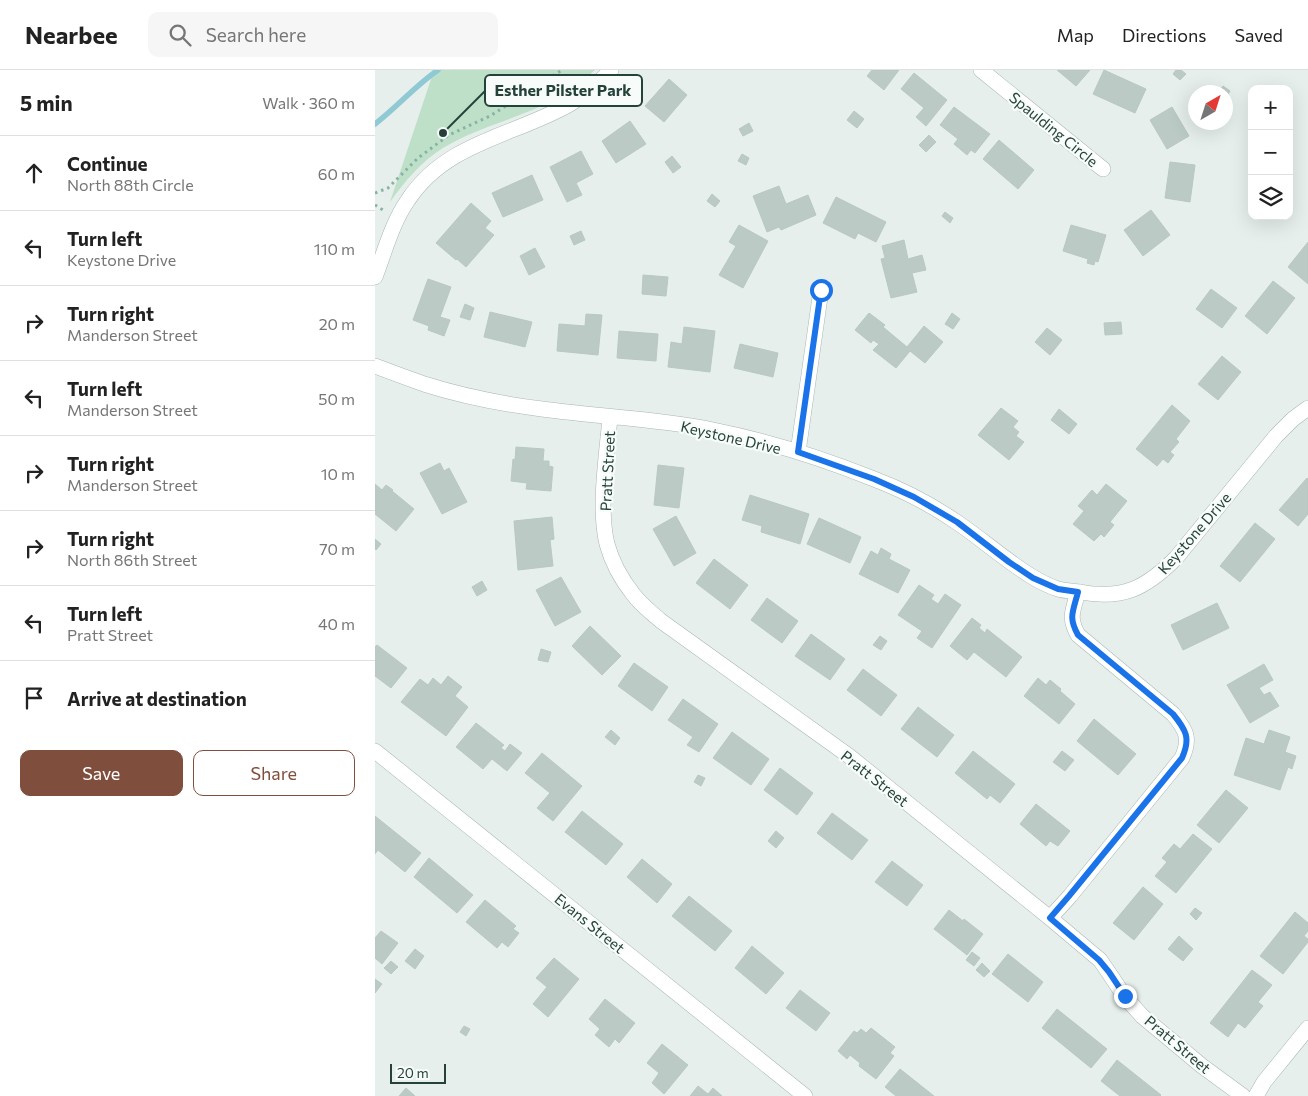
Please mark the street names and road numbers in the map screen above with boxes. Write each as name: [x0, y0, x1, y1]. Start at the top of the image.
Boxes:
street label: Spaulding Circle: [1006, 88, 1102, 170]
street label: Keystone Drive: [679, 417, 783, 457]
street label: Pratt Street: [596, 430, 618, 512]
street label: Keystone Drive: [1154, 488, 1234, 578]
street label: Pratt Street: [838, 746, 912, 810]
street label: Evans Street: [551, 889, 629, 957]
street label: Pratt Street: [1141, 1011, 1215, 1077]

